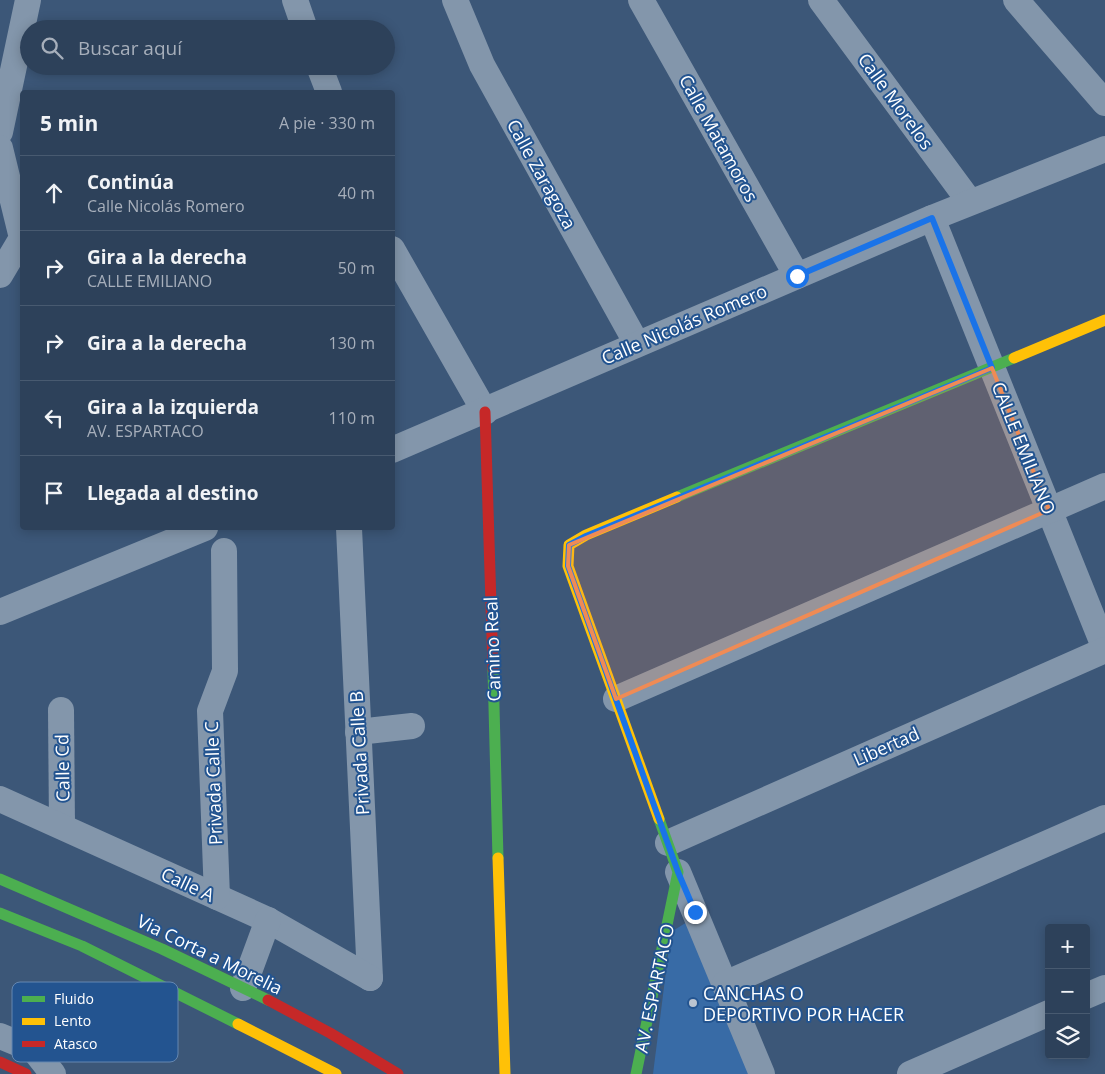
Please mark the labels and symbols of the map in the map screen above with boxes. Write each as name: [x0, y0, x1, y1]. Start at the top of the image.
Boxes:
street label: Calle Morelos: [853, 48, 939, 154]
street label: Calle Matamoros: [674, 70, 764, 206]
street label: Calle Zaragoza: [502, 115, 582, 233]
route start: [786, 265, 809, 288]
street label: Calle Nicolás Romero: [598, 278, 770, 370]
street label: CALLE EMILIANO: [987, 378, 1061, 518]
street label: Camino Real: [478, 596, 506, 702]
street label: Privada Calle B: [344, 690, 374, 816]
street label: Privada Calle C: [199, 721, 227, 845]
street label: Libertad: [849, 721, 923, 771]
street label: Calle Cd: [49, 734, 75, 802]
street label: Calle A: [157, 861, 219, 907]
route end: [684, 901, 707, 924]
street label: Via Corta a Morelia: [133, 908, 287, 1000]
street label: AV. ESPARTACO: [629, 921, 679, 1055]
place label: CANCHAS O DEPORTIVO POR HACER: [703, 981, 904, 1026]
legend: [12, 982, 178, 1062]
text: Fluido: [54, 989, 94, 1008]
marker: CANCHAS O DEPORTIVO POR HACER: [687, 997, 699, 1009]
text: Lento: [54, 1011, 91, 1030]
text: Atasco: [54, 1034, 97, 1053]

